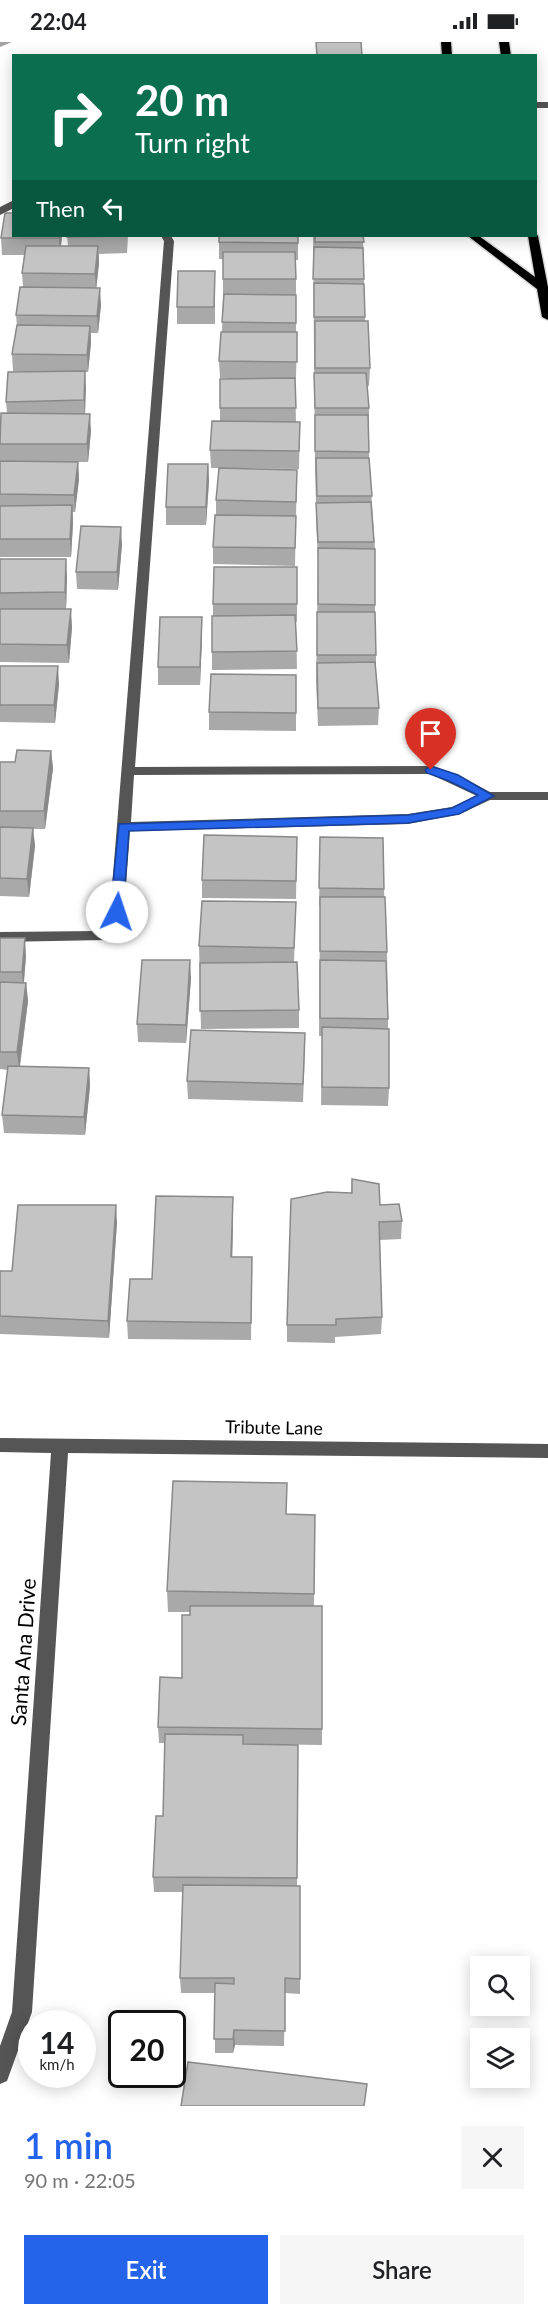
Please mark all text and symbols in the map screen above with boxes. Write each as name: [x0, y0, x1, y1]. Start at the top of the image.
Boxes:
text: 22:04: [30, 8, 87, 35]
text: 20 m: [135, 75, 229, 125]
icon: right: [36, 78, 114, 156]
text: Turn right: [135, 126, 250, 159]
icon: left: [97, 192, 130, 225]
text: Then: [36, 195, 85, 222]
pin: [405, 708, 456, 770]
icon: arrive: [414, 717, 447, 750]
position arrow: [85, 880, 149, 944]
street label: Tribute Lane: [225, 1415, 323, 1439]
street label: Santa Ana Drive: [5, 1577, 40, 1726]
map controls: [470, 1956, 530, 2088]
button: search: [470, 1956, 530, 2016]
speed limit sign: 20: [108, 2010, 186, 2088]
text: 14: [40, 2024, 74, 2060]
button: layers: [470, 2028, 530, 2088]
text: km/h: [39, 2055, 75, 2073]
text: 1 min: [24, 2123, 113, 2167]
button: close: [461, 2126, 524, 2189]
text: 90 m · 22:05: [24, 2168, 136, 2192]
button: Exit: [24, 2235, 268, 2304]
button: Share: [280, 2235, 524, 2304]

